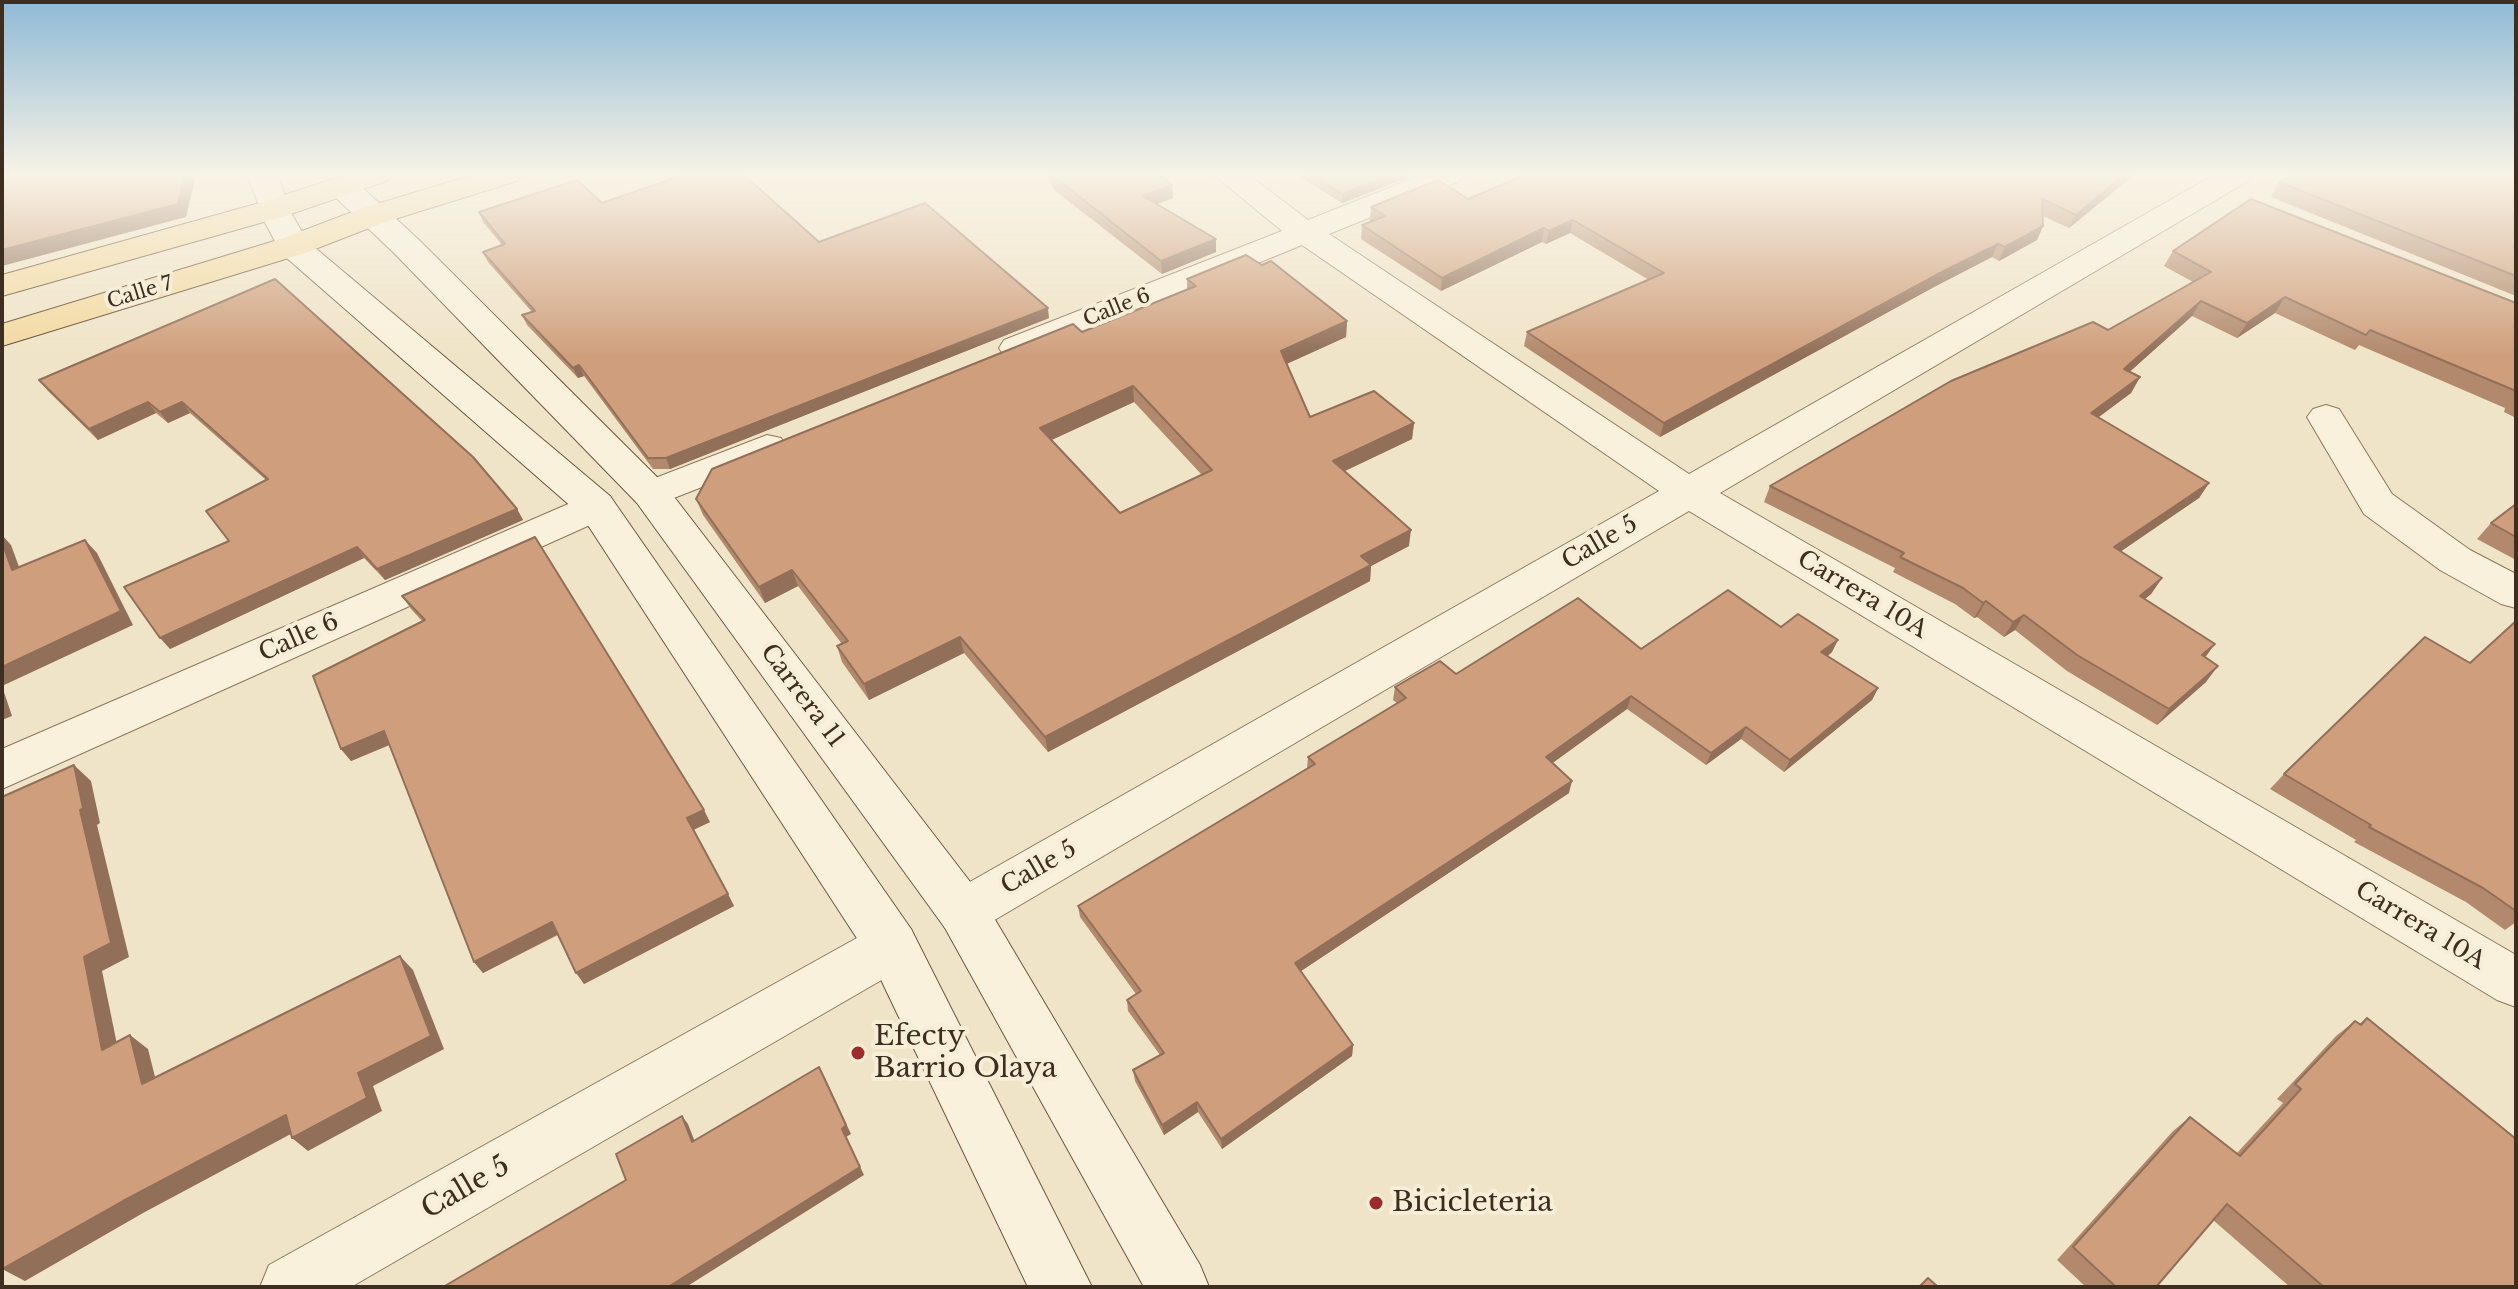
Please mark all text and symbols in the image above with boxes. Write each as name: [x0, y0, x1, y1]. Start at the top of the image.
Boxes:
street label: Calle 7: [104, 272, 176, 314]
street label: Calle 6: [1080, 284, 1154, 332]
street label: Calle 5: [1557, 510, 1643, 576]
street label: Carrera 10A: [1792, 545, 1932, 645]
street label: Calle 6: [255, 608, 343, 668]
street label: Carrera 11: [754, 639, 850, 753]
street label: Calle 5: [996, 835, 1082, 901]
street label: Carrera 10A: [2350, 876, 2490, 976]
place label: Efecty Barrio Olaya: [874, 1020, 1057, 1086]
marker: Efecty Barrio Olaya: [849, 1044, 867, 1062]
street label: Calle 5: [416, 1149, 516, 1227]
place label: Bicicleteria: [1392, 1186, 1553, 1220]
marker: Bicicleteria: [1367, 1194, 1385, 1212]

